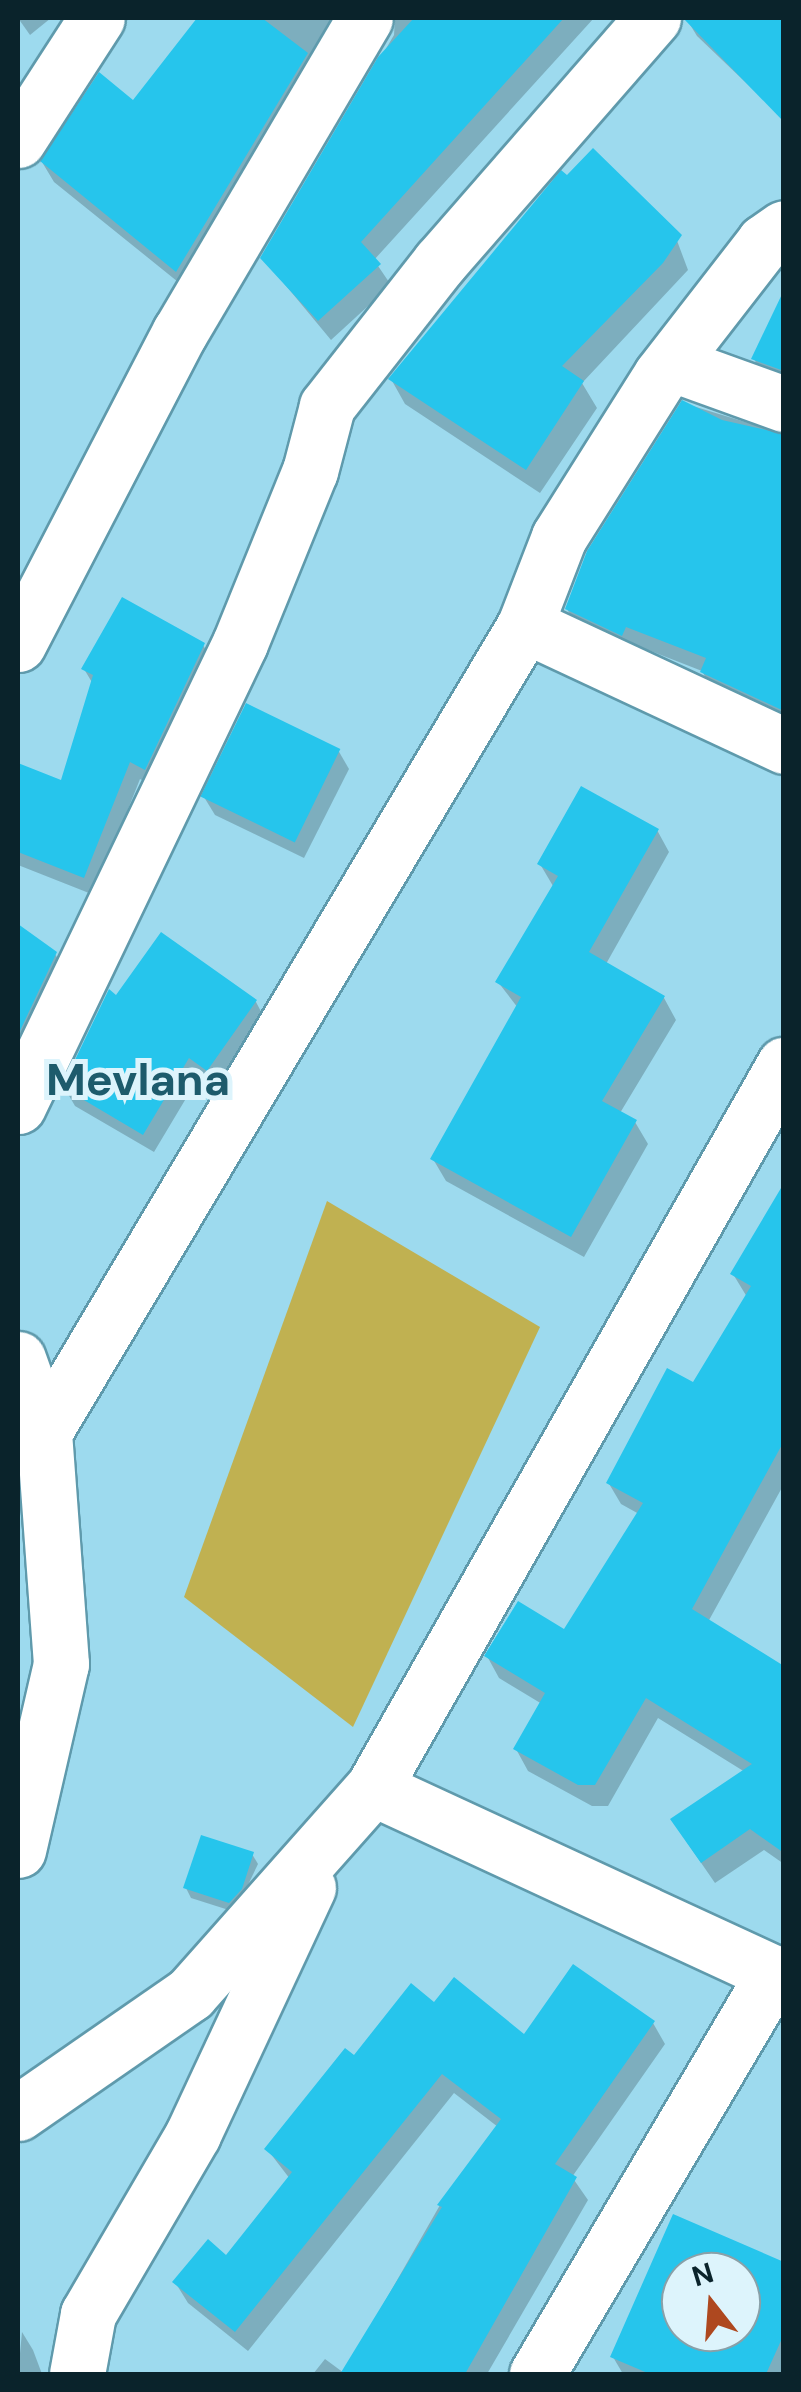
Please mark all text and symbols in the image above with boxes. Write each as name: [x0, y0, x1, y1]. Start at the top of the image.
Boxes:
district label: Mevlana: [46, 1053, 230, 1107]
north arrow: [661, 2252, 761, 2352]
text: N: [687, 2254, 718, 2295]

